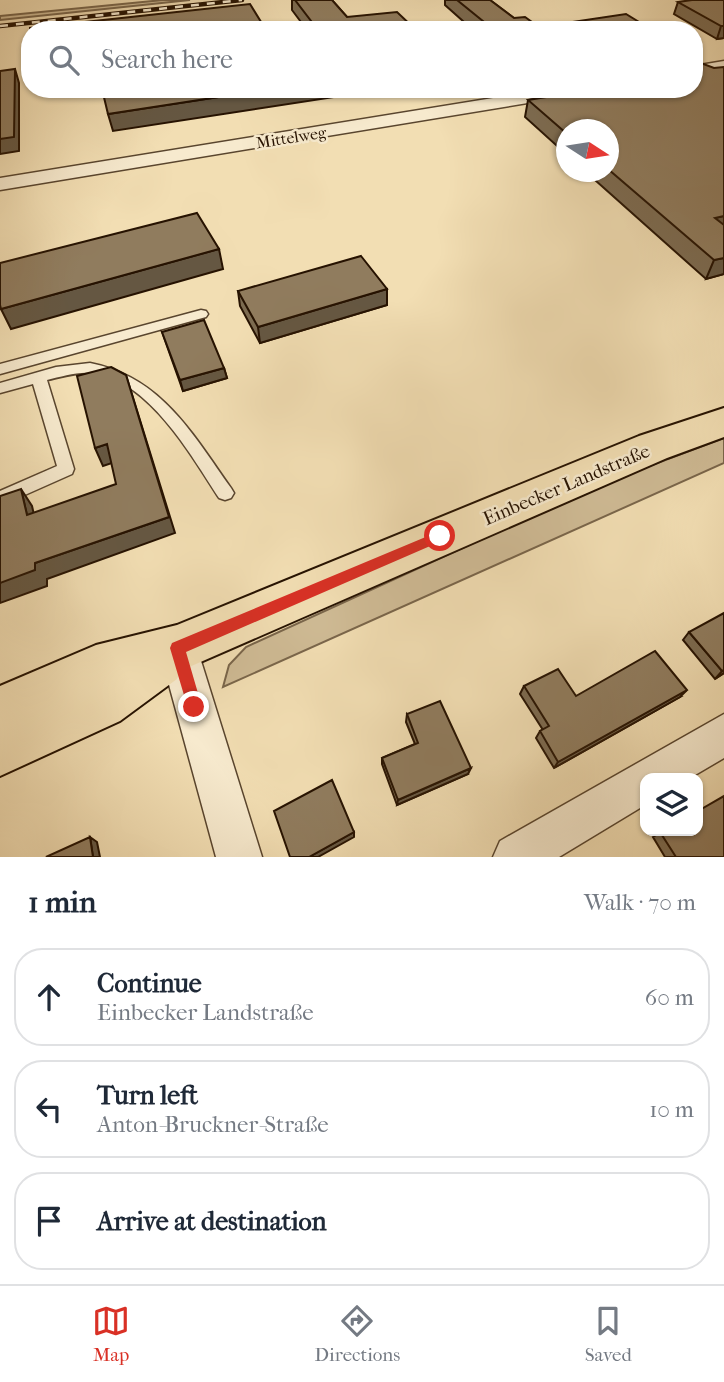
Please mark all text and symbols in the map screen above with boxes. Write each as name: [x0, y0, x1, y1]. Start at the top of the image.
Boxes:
search box: [21, 21, 703, 98]
icon: search: [45, 41, 83, 79]
text: Search here: [101, 44, 233, 75]
north arrow: [556, 119, 619, 182]
street label: Mittelweg: [255, 122, 328, 152]
street label: Einbecker Landstraße: [480, 440, 653, 530]
route start: [424, 520, 455, 551]
route end: [178, 691, 209, 722]
map controls: [640, 773, 703, 836]
button: layers: [640, 773, 703, 836]
text: 1 min: [28, 885, 96, 920]
text: Walk · 70 m: [584, 889, 696, 916]
text: Continue: [97, 968, 202, 999]
icon: ahead: [30, 978, 68, 1016]
text: 60 m: [645, 984, 694, 1011]
text: Einbecker Landstraße: [97, 999, 314, 1026]
text: Turn left: [97, 1080, 198, 1111]
icon: left: [30, 1090, 68, 1128]
text: 10 m: [649, 1096, 694, 1123]
text: Anton-Bruckner-Straße: [97, 1111, 329, 1138]
icon: arrive: [30, 1202, 68, 1240]
text: Arrive at destination: [97, 1206, 327, 1237]
tab: Map: [92, 1302, 130, 1366]
tab: Directions: [315, 1302, 400, 1366]
tab: Saved: [585, 1302, 632, 1366]

